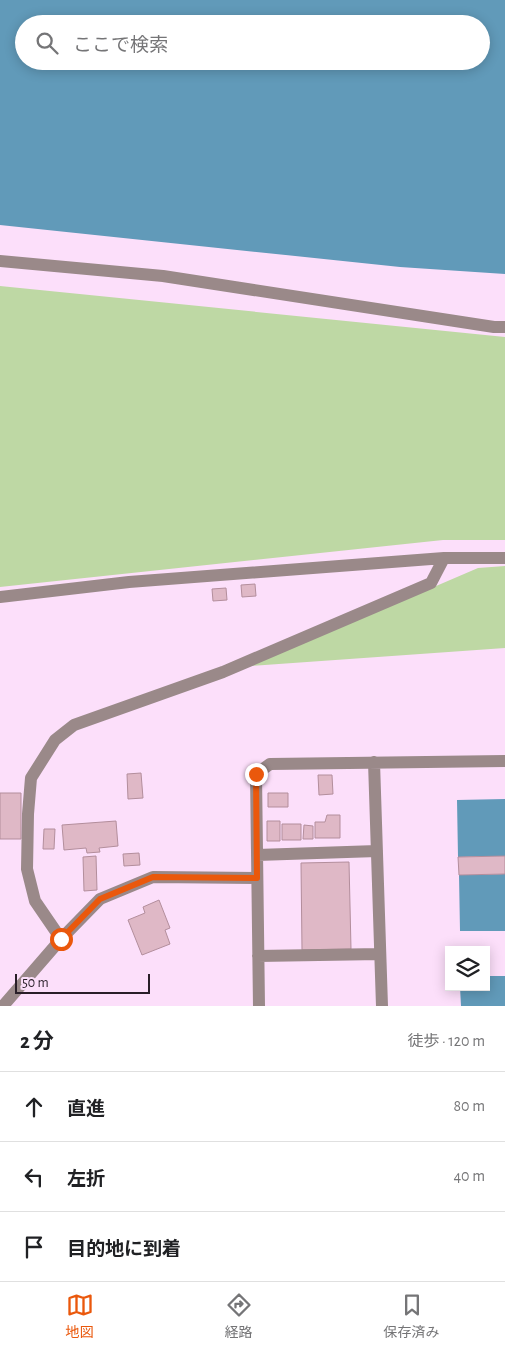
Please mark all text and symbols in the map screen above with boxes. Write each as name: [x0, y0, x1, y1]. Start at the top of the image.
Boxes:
search box: [15, 15, 490, 70]
icon: search: [33, 29, 61, 57]
text: ここで検索: [73, 36, 168, 55]
route end: [245, 763, 268, 786]
route start: [50, 928, 73, 951]
map controls: [445, 946, 490, 991]
button: layers: [445, 946, 490, 991]
scale bar: [15, 971, 150, 994]
text: 50 m: [22, 976, 49, 990]
text: 2 分: [20, 1031, 54, 1052]
text: 徒歩 · 120 m: [407, 1033, 485, 1049]
icon: ahead: [20, 1093, 48, 1121]
text: 80 m: [454, 1098, 485, 1114]
text: 直進: [67, 1100, 105, 1119]
icon: left: [20, 1163, 48, 1191]
text: 40 m: [453, 1168, 485, 1184]
text: 左折: [67, 1170, 105, 1189]
icon: arrive: [20, 1233, 48, 1261]
text: 目的地に到着: [67, 1240, 181, 1259]
tab: 地図: [66, 1291, 94, 1342]
tab: 経路: [225, 1291, 253, 1342]
tab: 保存済み: [384, 1291, 440, 1342]

